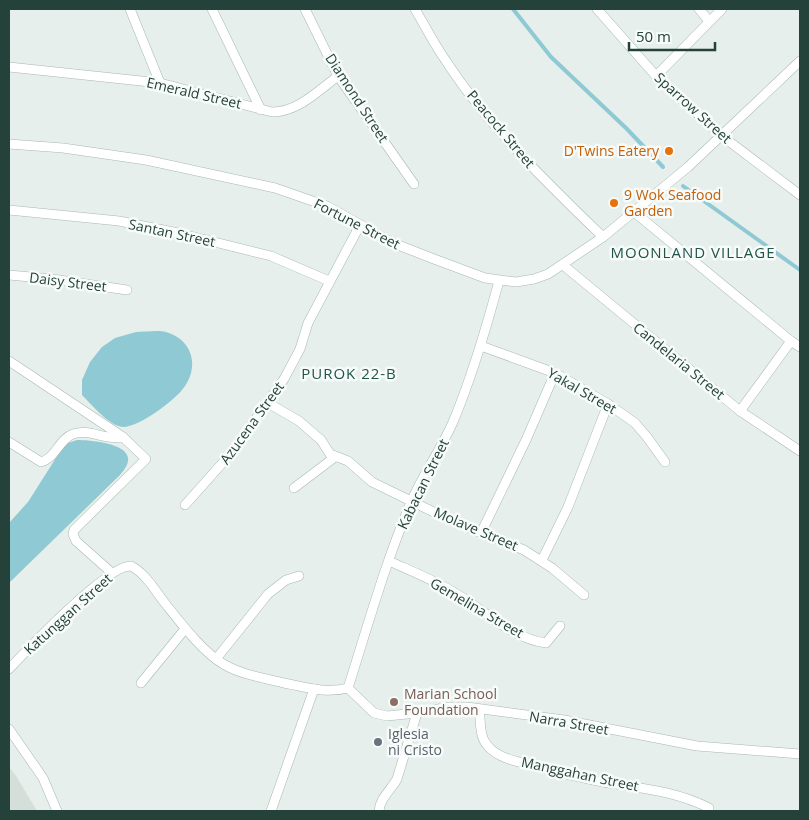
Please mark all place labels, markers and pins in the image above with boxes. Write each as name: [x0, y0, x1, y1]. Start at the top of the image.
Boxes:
place label: D'Twins Eatery: [564, 141, 660, 160]
marker: D'Twins Eatery: [663, 145, 675, 157]
place label: 9 Wok Seafood Garden: [624, 185, 721, 220]
marker: 9 Wok Seafood Garden: [608, 197, 620, 209]
place label: Marian School Foundation: [404, 684, 497, 719]
marker: Marian School Foundation: [388, 696, 400, 708]
place label: Iglesia ni Cristo: [388, 724, 442, 759]
marker: Iglesia ni Cristo: [372, 736, 384, 748]

